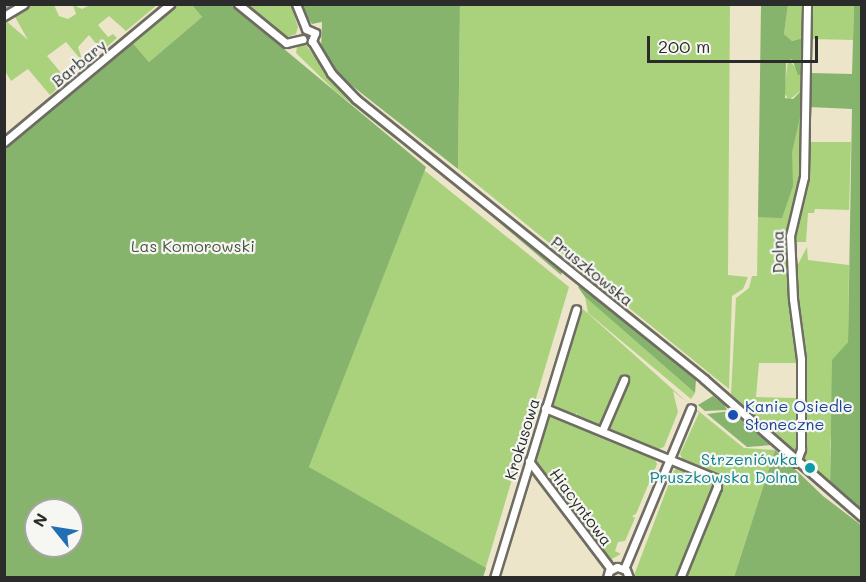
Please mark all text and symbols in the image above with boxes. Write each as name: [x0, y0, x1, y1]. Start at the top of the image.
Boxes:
scale bar: [650, 24, 821, 62]
text: 200 m: [658, 34, 710, 58]
street label: Barbary: [48, 35, 110, 91]
street label: Dolna: [768, 230, 788, 274]
street label: Pruszkowska: [547, 232, 637, 310]
park label: Las Komorowski: [131, 236, 255, 256]
street label: Krokusowa: [501, 396, 543, 482]
place label: Kanie Osiedle Słoneczne: [745, 396, 853, 434]
marker: Kanie Osiedle Słoneczne: [726, 408, 740, 422]
place label: Strzeniówka Pruszkowska Dolna: [650, 449, 798, 487]
marker: Strzeniówka Pruszkowska Dolna: [803, 461, 817, 475]
street label: Hiacyntowa: [546, 465, 616, 549]
north arrow: [24, 498, 84, 558]
text: N: [28, 509, 52, 530]

